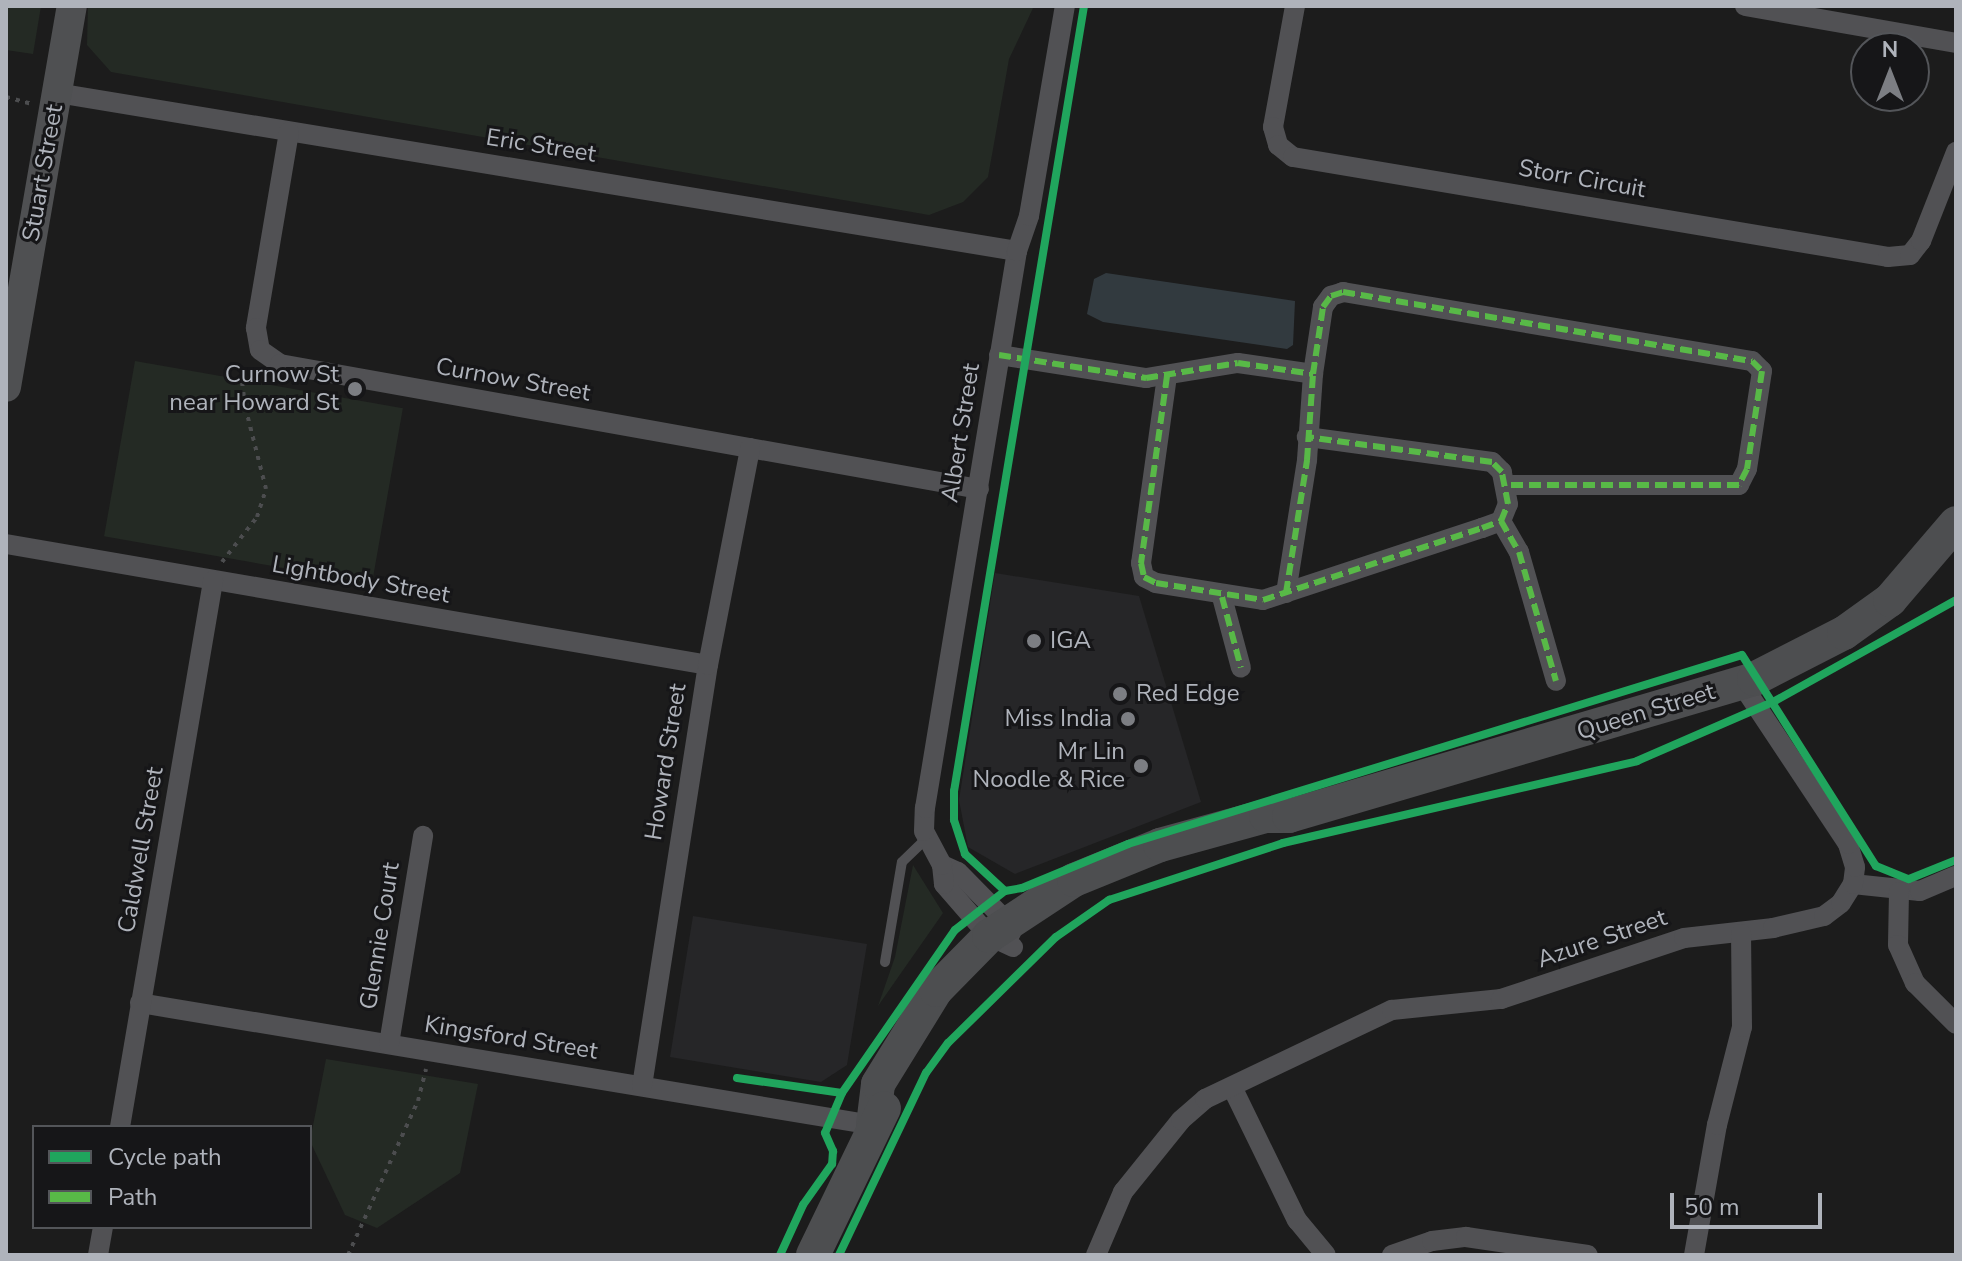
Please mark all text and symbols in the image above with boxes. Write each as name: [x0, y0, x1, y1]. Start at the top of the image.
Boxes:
north arrow: [1850, 32, 1930, 112]
text: N: [1882, 35, 1898, 65]
street label: Stuart Street: [17, 102, 69, 244]
street label: Eric Street: [484, 123, 598, 169]
street label: Storr Circuit: [1516, 154, 1648, 204]
street label: Curnow Street: [433, 352, 593, 408]
place label: Curnow St near Howard St: [169, 361, 339, 417]
street label: Albert Street: [936, 361, 986, 505]
marker: Curnow St near Howard St: [346, 380, 364, 398]
street label: Lightbody Street: [270, 550, 452, 610]
place label: IGA: [1050, 627, 1091, 655]
marker: IGA: [1025, 632, 1043, 650]
street label: Queen Street: [1574, 677, 1718, 747]
place label: Red Edge: [1136, 680, 1239, 708]
street label: Howard Street: [639, 682, 693, 842]
marker: Red Edge: [1111, 685, 1129, 703]
place label: Miss India: [1005, 705, 1112, 733]
marker: Miss India: [1119, 710, 1137, 728]
place label: Mr Lin Noodle & Rice: [973, 738, 1125, 794]
marker: Mr Lin Noodle & Rice: [1132, 757, 1150, 775]
street label: Caldwell Street: [112, 765, 170, 935]
street label: Glennie Court: [354, 860, 406, 1012]
street label: Azure Street: [1534, 903, 1670, 975]
street label: Kingsford Street: [422, 1010, 600, 1066]
legend: [32, 1125, 312, 1229]
text: Cycle path: [108, 1141, 222, 1173]
scale bar: [1674, 1177, 1826, 1227]
text: Path: [108, 1181, 157, 1213]
text: 50 m: [1684, 1191, 1740, 1223]

